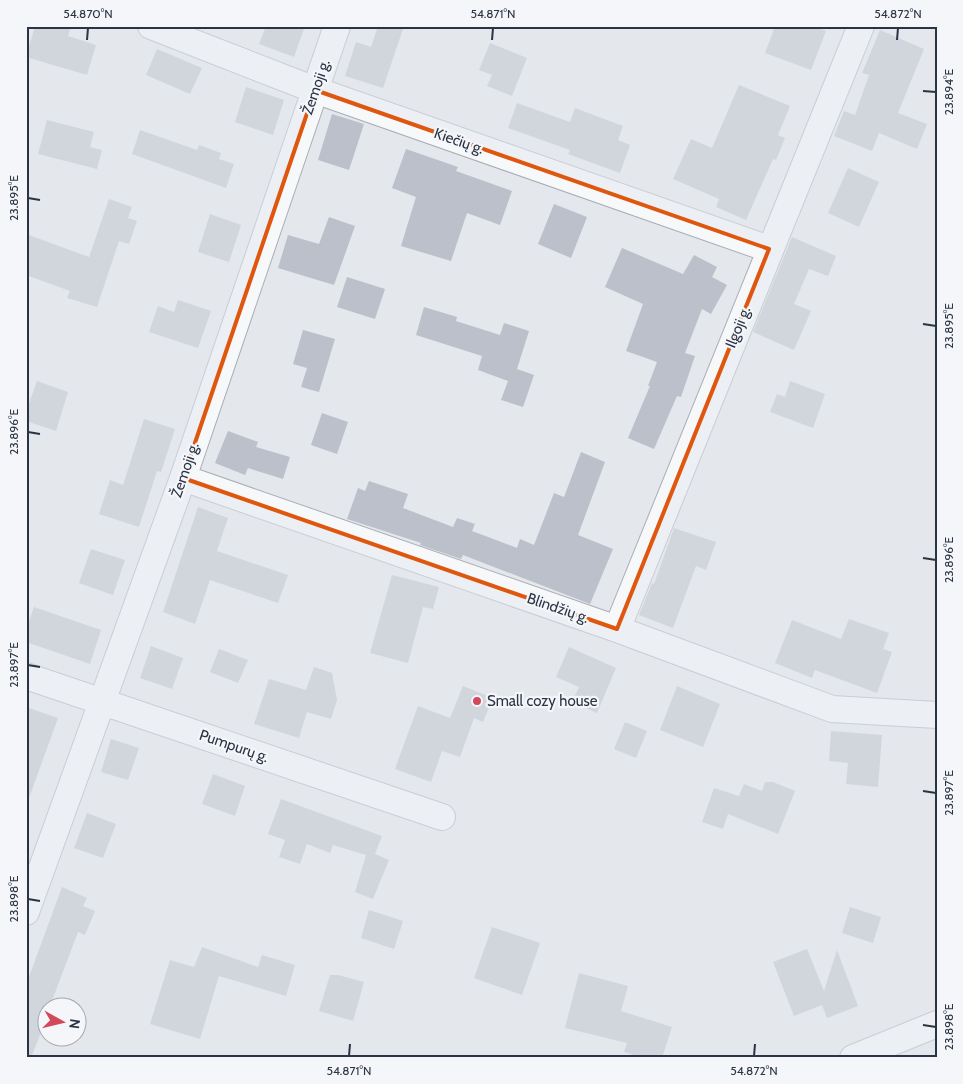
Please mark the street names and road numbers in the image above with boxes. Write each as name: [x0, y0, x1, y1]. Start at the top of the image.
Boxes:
street label: Žemoji g.: [297, 57, 334, 117]
street label: Kiečių g.: [432, 124, 486, 158]
street label: Ilgoji g.: [722, 304, 754, 350]
street label: Žemoji g.: [166, 440, 203, 500]
street label: Blindžių g.: [525, 589, 591, 627]
street label: Pumpurų g.: [197, 726, 271, 766]

